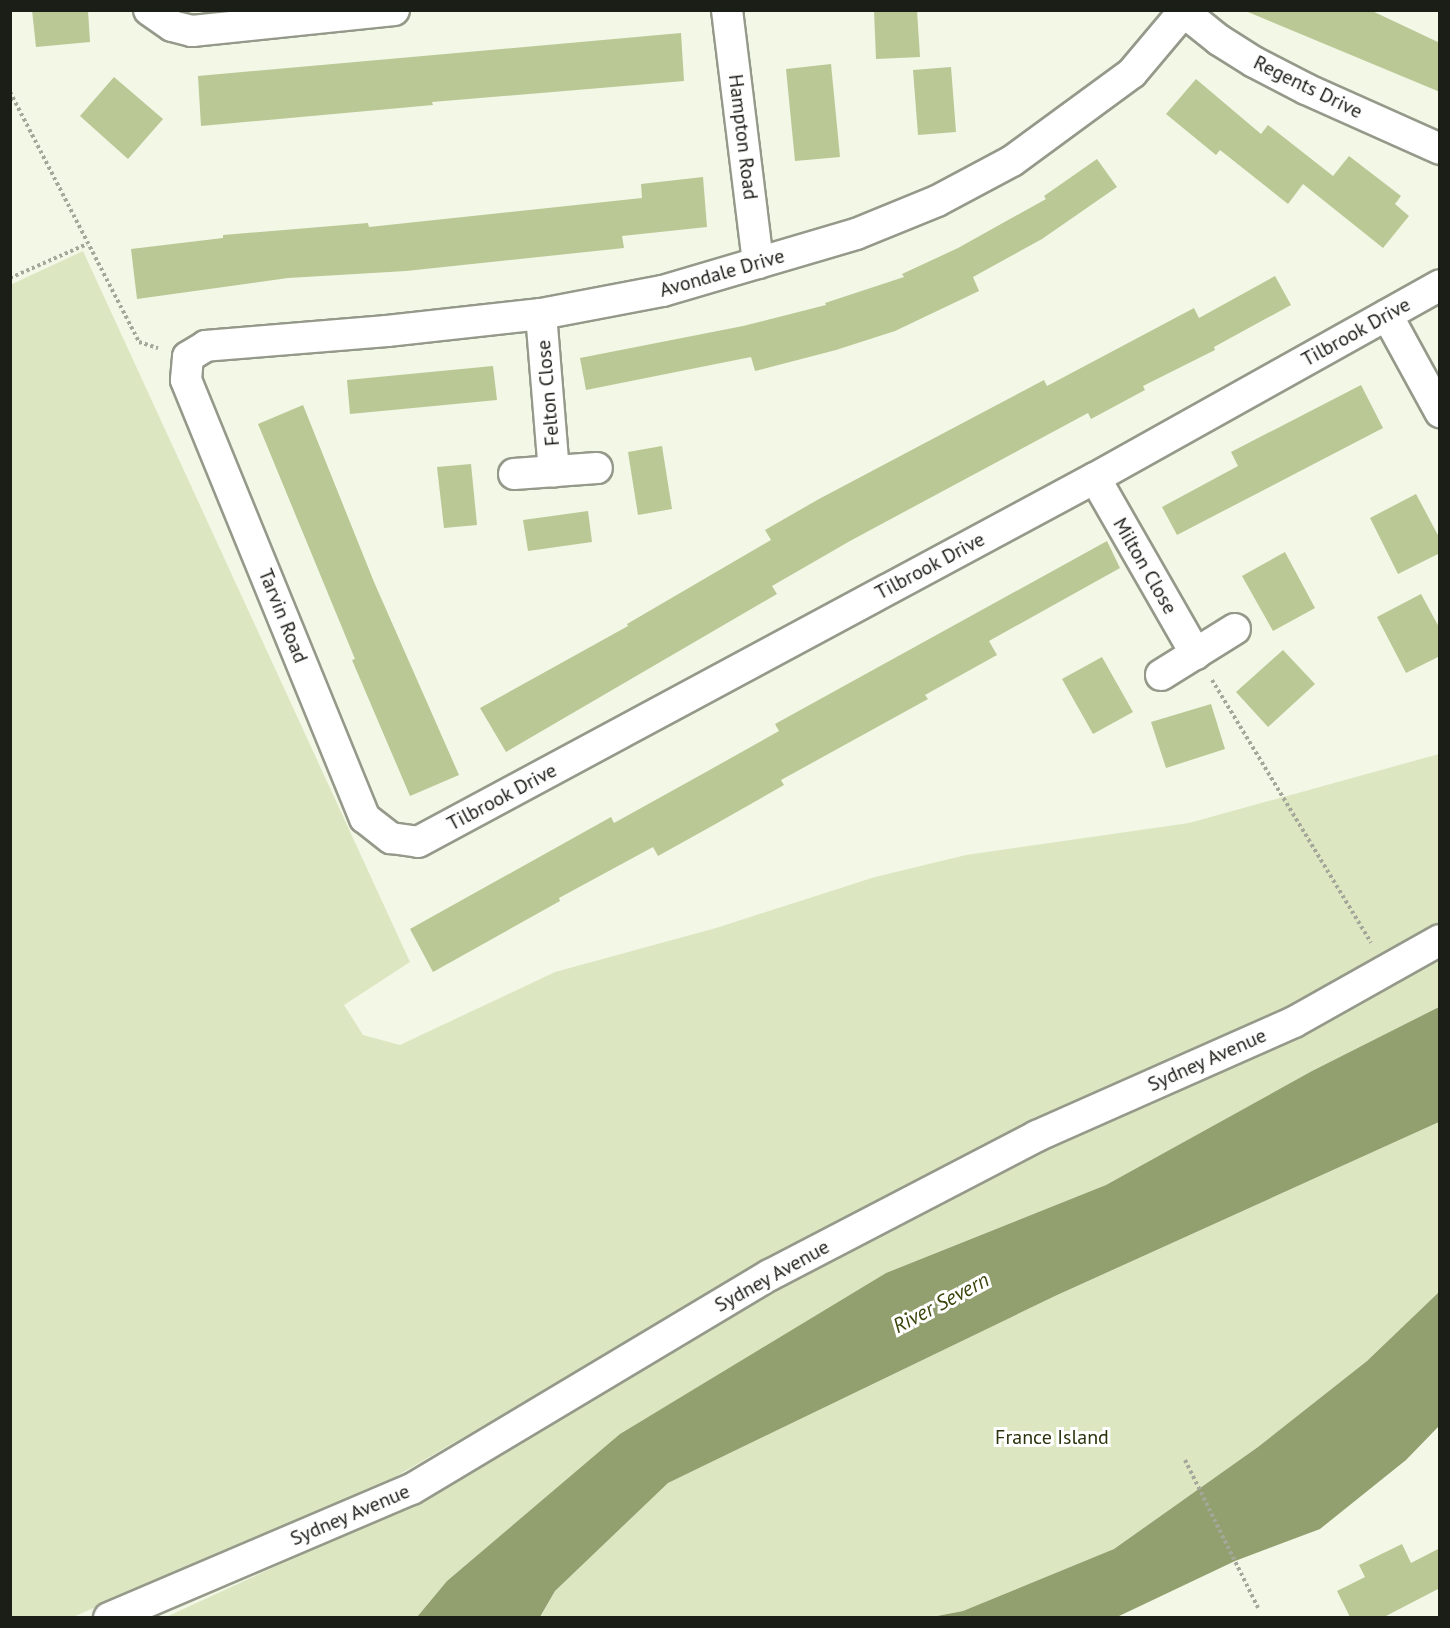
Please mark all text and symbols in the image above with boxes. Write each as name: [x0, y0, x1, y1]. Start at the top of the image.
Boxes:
street label: Regents Drive: [1250, 50, 1366, 124]
street label: Hampton Road: [723, 73, 763, 201]
street label: Avondale Drive: [657, 244, 787, 302]
street label: Tilbrook Drive: [1297, 292, 1415, 372]
street label: Felton Close: [531, 339, 565, 447]
street label: Milton Close: [1108, 514, 1182, 618]
street label: Tilbrook Drive: [871, 527, 989, 605]
street label: Tarvin Road: [253, 565, 313, 667]
street label: Tilbrook Drive: [443, 758, 561, 836]
street label: Sydney Avenue: [1143, 1023, 1271, 1097]
street label: Sydney Avenue: [710, 1234, 834, 1318]
water label: River Severn: [889, 1267, 993, 1339]
park label: France Island: [995, 1425, 1109, 1449]
street label: Sydney Avenue: [286, 1479, 414, 1551]

